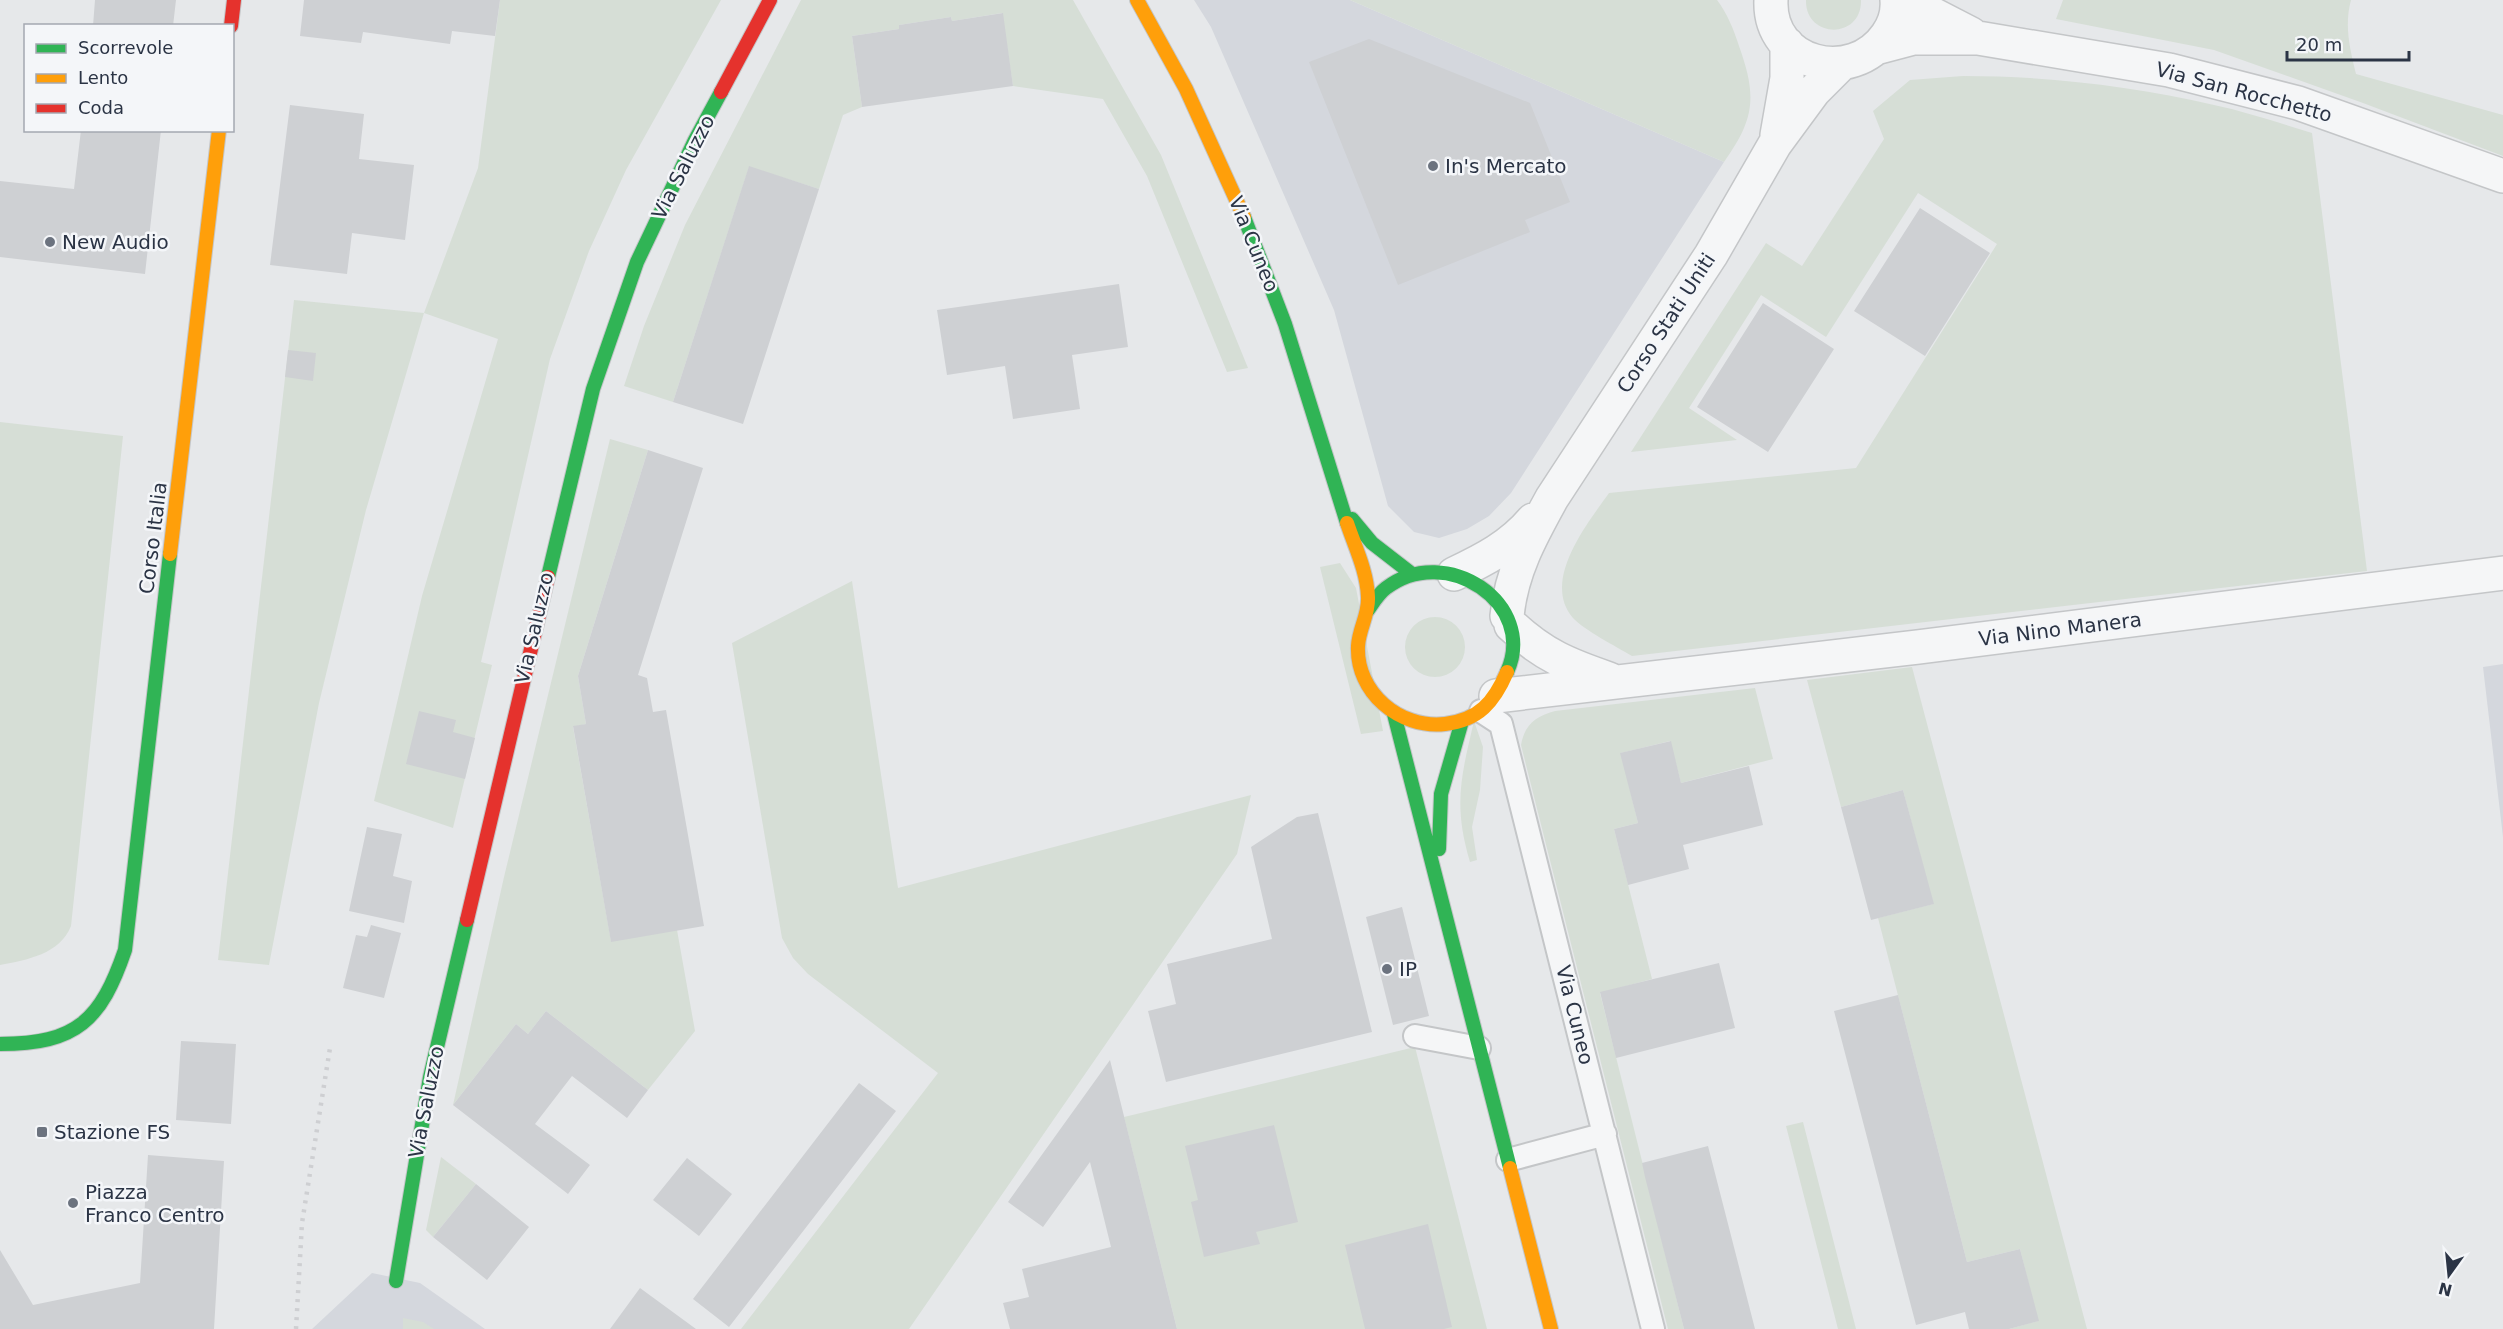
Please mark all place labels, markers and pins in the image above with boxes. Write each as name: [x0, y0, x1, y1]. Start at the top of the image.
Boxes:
place label: In's Mercato: [1445, 154, 1567, 178]
marker: In's Mercato: [1426, 159, 1440, 173]
place label: New Audio: [62, 230, 169, 254]
marker: New Audio: [43, 235, 57, 249]
place label: IP: [1399, 957, 1417, 981]
marker: IP: [1380, 962, 1394, 976]
place label: Stazione FS: [54, 1120, 170, 1144]
marker: Stazione FS: [35, 1125, 49, 1139]
place label: Piazza Franco Centro: [85, 1180, 225, 1227]
marker: Piazza Franco Centro: [66, 1196, 80, 1210]

